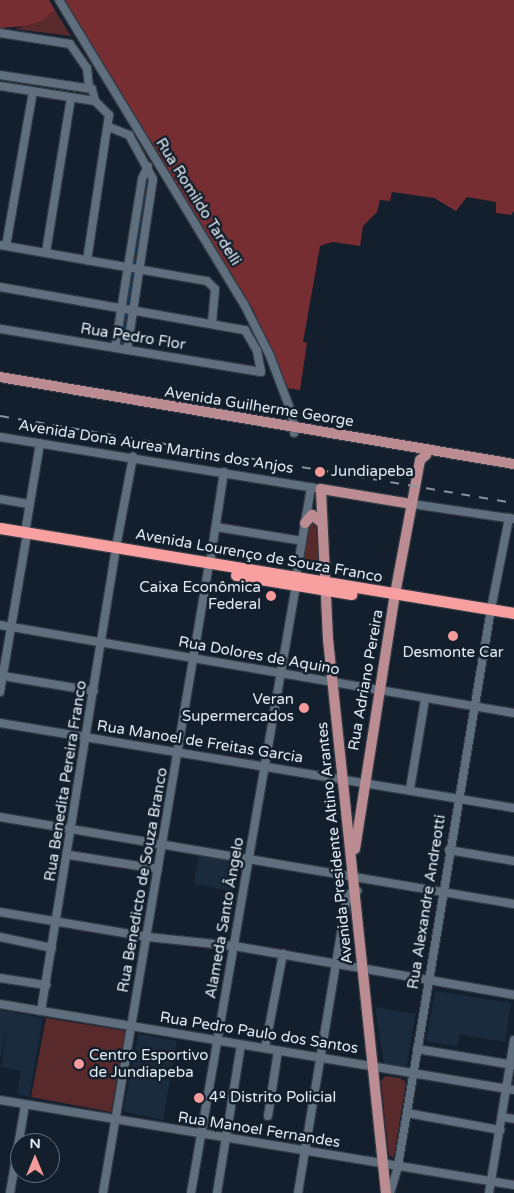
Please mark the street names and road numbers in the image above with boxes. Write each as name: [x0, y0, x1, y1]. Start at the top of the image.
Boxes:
street label: Rua Romildo Tardelli: [151, 135, 245, 269]
street label: Rua Pedro Flor: [79, 320, 187, 354]
street label: Avenida Guilherme George: [163, 383, 355, 431]
street label: Avenida Dona Aurea Martins dos Anjos: [17, 416, 295, 478]
street label: Avenida Lourenço de Souza Franco: [134, 525, 384, 587]
street label: Rua Adriano Pereira: [345, 608, 387, 752]
street label: Rua Dolores de Aquino: [177, 633, 341, 679]
street label: Rua Benedita Pereira Franco: [41, 679, 91, 883]
street label: Rua Manoel de Freitas Garcia: [96, 717, 304, 767]
street label: Avenida Presidente Altino Arantes: [313, 721, 357, 965]
street label: Rua Benedicto de Souza Branco: [114, 766, 172, 994]
street label: Rua Alexandre Andreotti: [404, 813, 450, 991]
street label: Alameda Santo Ângelo: [202, 836, 248, 1000]
street label: Rua Pedro Paulo dos Santos: [158, 1008, 360, 1058]
street label: Rua Manoel Fernandes: [177, 1108, 341, 1152]

